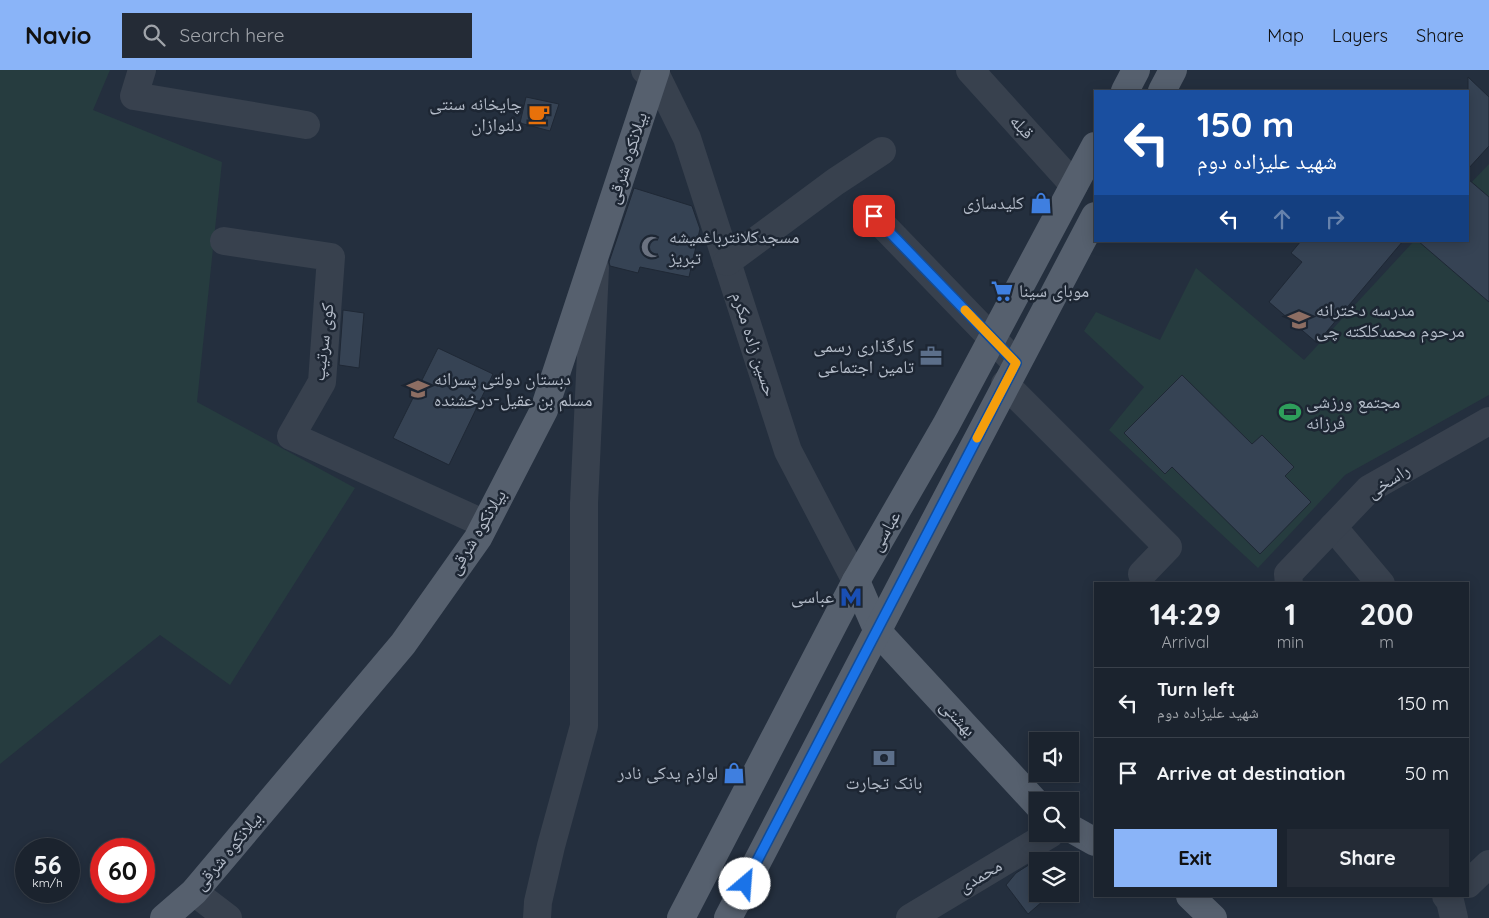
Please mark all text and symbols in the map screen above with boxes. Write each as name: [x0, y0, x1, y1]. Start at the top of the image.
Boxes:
search box: [122, 13, 472, 58]
text: Navio: [25, 20, 92, 50]
icon: search: [140, 21, 168, 49]
text: Search here: [180, 23, 284, 47]
text: Map: [1267, 24, 1304, 47]
text: Layers: [1332, 24, 1388, 47]
text: Share: [1416, 24, 1464, 47]
place label: چایخانه سنتی دلنوازان: [429, 92, 522, 136]
cafe icon: چایخانه سنتی دلنوازان: [526, 101, 552, 127]
text: 150 m: [1197, 102, 1294, 146]
street label: بیلانکوه شرقی: [601, 109, 652, 207]
street label: قبله: [1005, 110, 1039, 144]
icon: left: [1114, 110, 1179, 175]
text: شهید علیزاده دوم: [1197, 147, 1337, 175]
shop icon: کلیدسازی: [1028, 190, 1054, 216]
place label: کلیدسازی: [963, 191, 1025, 214]
pin: [853, 195, 895, 237]
icon: arrive: [860, 202, 888, 230]
icon: left: [1215, 205, 1243, 233]
icon: ahead: [1268, 205, 1296, 233]
icon: right: [1321, 205, 1349, 233]
place label: مسجدکلانترباغمیشه تبریز: [668, 225, 799, 269]
mosque icon: مسجدکلانترباغمیشه تبریز: [639, 234, 665, 260]
supermarket icon: موبای سینا: [989, 278, 1015, 304]
place label: موبای سینا: [1019, 279, 1089, 302]
street label: حسین زاده مکرم: [726, 289, 782, 399]
place label: مدرسه دخترانه مرحوم محمدکلکته چی: [1316, 298, 1465, 343]
street label: کوی سرتیپ: [306, 301, 339, 382]
school or university icon: مدرسه دخترانه مرحوم محمدکلکته چی: [1286, 307, 1312, 333]
place label: کارگذاری رسمی تامین اجتماعی: [813, 334, 915, 378]
office icon: کارگذاری رسمی تامین اجتماعی: [918, 343, 944, 369]
place label: دبستان دولتی پسرانه مسلم بن عقیل-درخشنده: [434, 367, 592, 412]
school or university icon: دبستان دولتی پسرانه مسلم بن عقیل-درخشنده: [405, 376, 431, 402]
place label: مجتمع ورزشی فرزانه: [1306, 390, 1400, 434]
sports icon: مجتمع ورزشی فرزانه: [1277, 399, 1303, 425]
street label: راسخی: [1362, 458, 1414, 503]
street label: بیلانکوه شرقی: [442, 485, 511, 579]
street label: عباسى: [864, 506, 905, 555]
metro station icon: عباسی: [838, 584, 864, 610]
place label: عباسی: [791, 585, 834, 608]
text: 14:29: [1150, 595, 1221, 633]
text: 1: [1285, 595, 1296, 633]
text: 200: [1360, 595, 1413, 633]
text: Arrival: [1161, 632, 1209, 652]
text: min: [1277, 632, 1304, 652]
text: m: [1379, 632, 1394, 652]
text: Turn left: [1157, 677, 1235, 701]
icon: left: [1114, 689, 1142, 717]
text: 150 m: [1398, 691, 1449, 715]
street label: بهشتی: [935, 694, 981, 741]
text: شهید علیزاده دوم: [1157, 702, 1259, 722]
map controls: [1029, 732, 1079, 902]
button: sound: [1029, 732, 1079, 782]
bank icon: بانک تجارت: [871, 745, 897, 771]
icon: arrive: [1114, 759, 1142, 787]
shop icon: لوازم یدکی نادر: [721, 760, 747, 786]
place label: لوازم یدکی نادر: [616, 761, 718, 785]
text: Arrive at destination: [1157, 761, 1346, 785]
text: 50 m: [1405, 761, 1449, 785]
place label: بانک تجارت: [846, 771, 922, 794]
button: search: [1029, 792, 1079, 842]
street label: بیلانکوه شرقی: [188, 807, 267, 895]
button: Exit: [1114, 829, 1277, 887]
button: Share: [1287, 829, 1449, 887]
speed limit sign: 60: [90, 838, 155, 903]
text: 56: [33, 849, 62, 880]
button: layers: [1029, 852, 1079, 902]
street label: محمدی: [954, 854, 1006, 898]
position arrow: [718, 857, 770, 909]
text: km/h: [32, 875, 63, 890]

